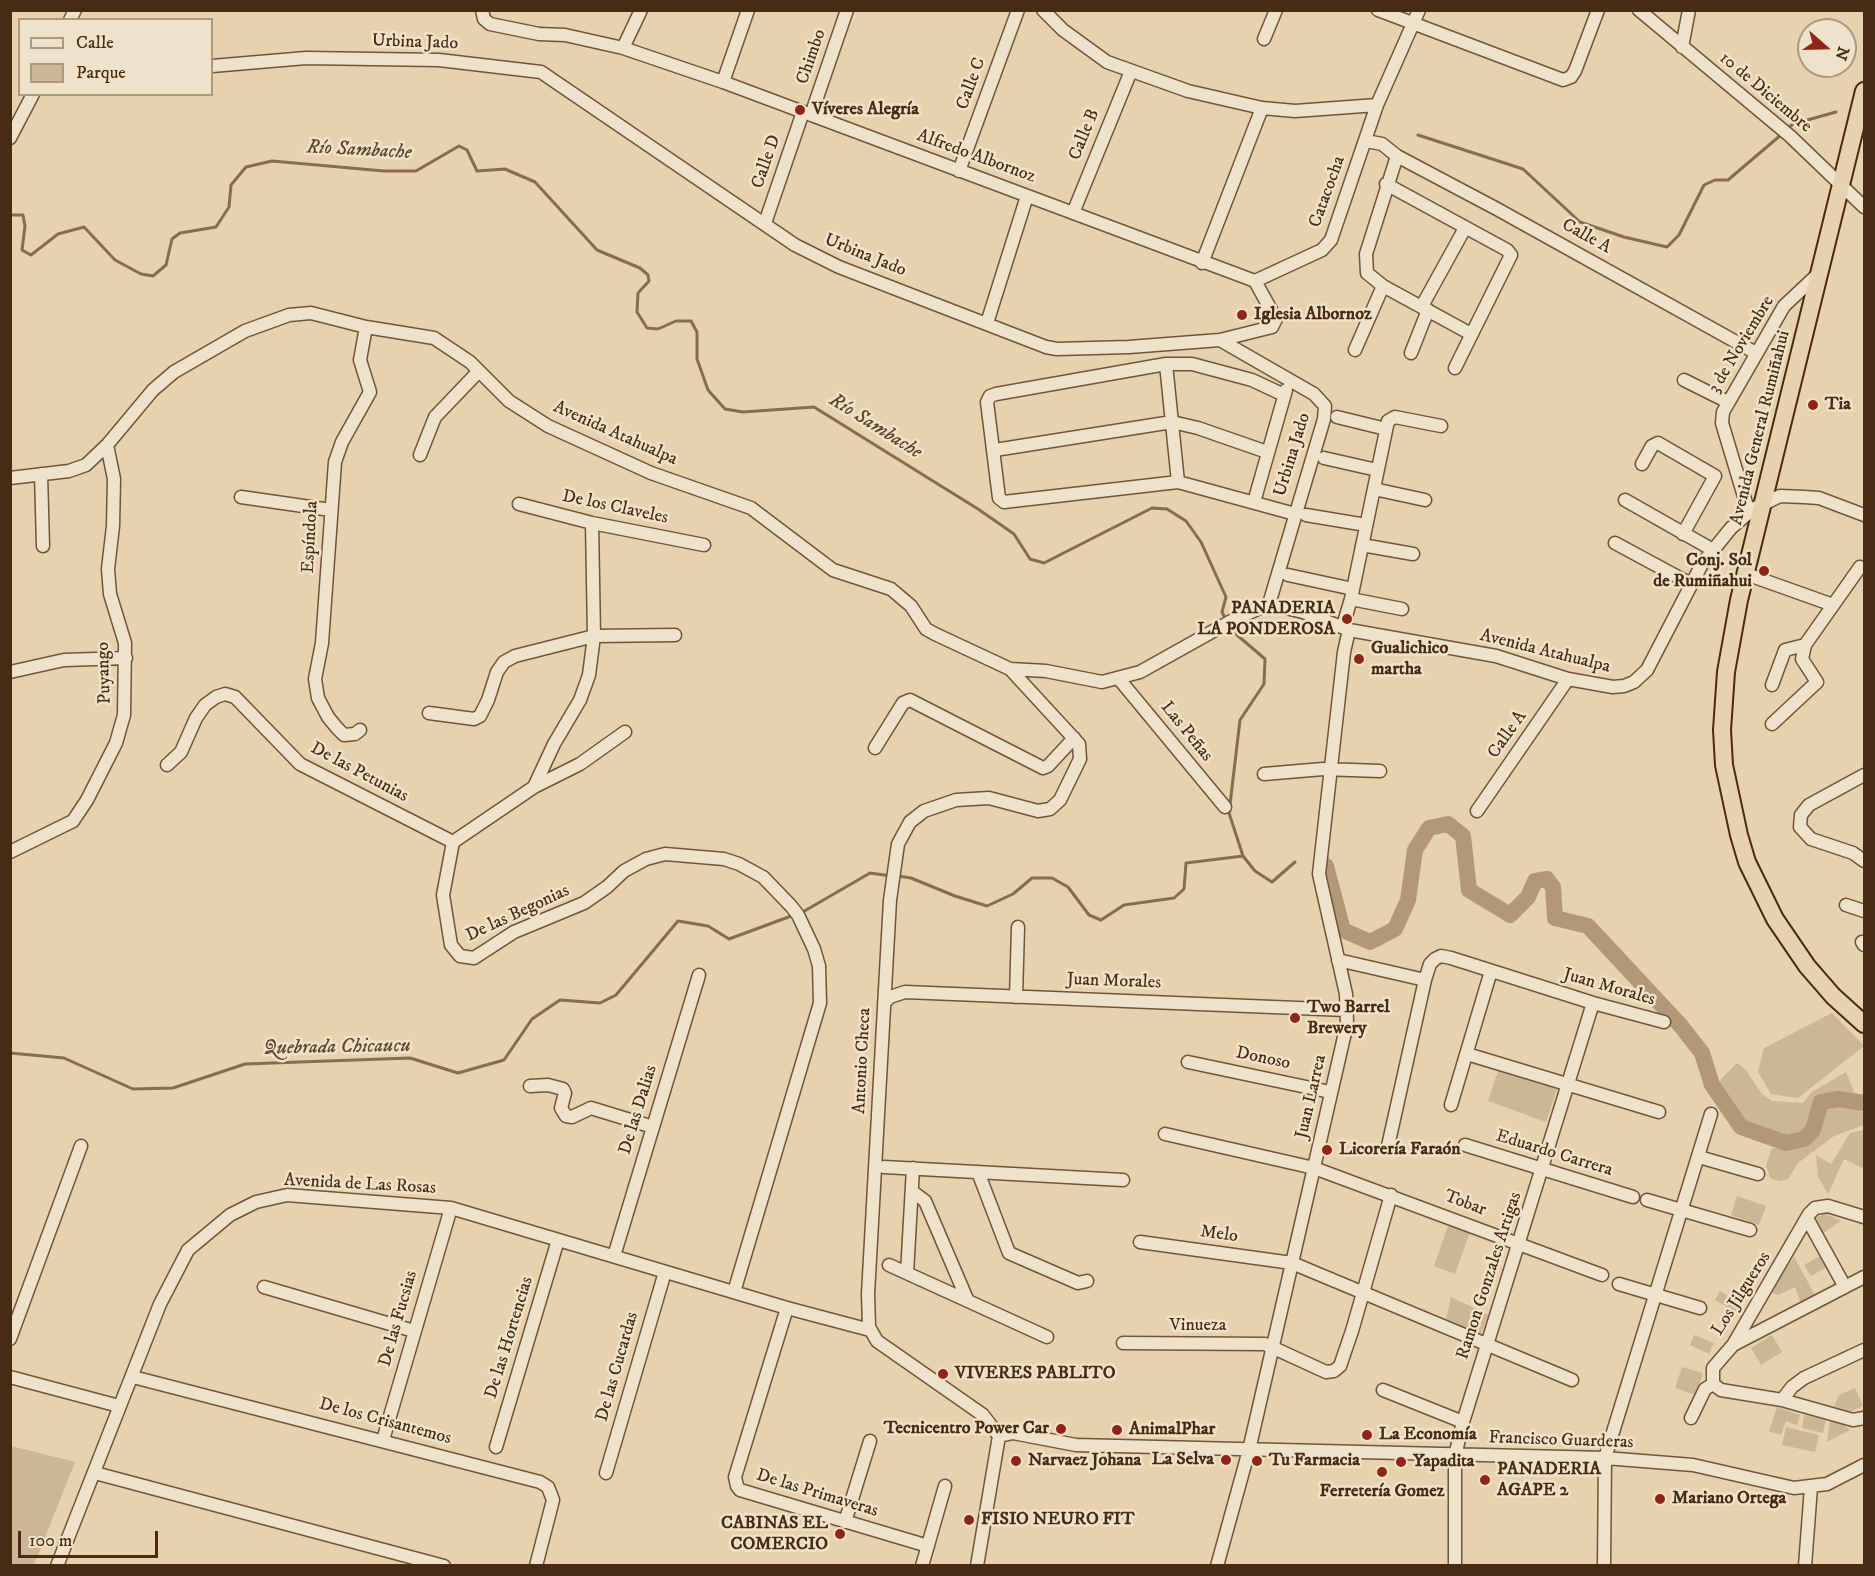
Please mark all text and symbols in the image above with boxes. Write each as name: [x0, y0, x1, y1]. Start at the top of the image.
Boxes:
legend: [18, 18, 213, 96]
north arrow: [1797, 18, 1857, 78]
street label: Chimbo: [793, 27, 831, 87]
street label: Urbina Jado: [372, 31, 458, 55]
text: Calle: [76, 32, 114, 54]
text: N: [1830, 44, 1854, 63]
street label: 10 de Diciembre: [1714, 48, 1816, 138]
street label: Calle C: [953, 55, 991, 113]
text: Parque: [76, 62, 126, 84]
place label: Víveres Alegría: [812, 99, 919, 121]
marker: Víveres Alegría: [793, 103, 807, 117]
street label: Calle B: [1065, 106, 1105, 164]
street label: Alfredo Albornoz: [914, 125, 1038, 189]
street label: Calle D: [748, 132, 786, 192]
water label: Río Sambache: [306, 136, 412, 166]
street label: Catacocha: [1305, 153, 1351, 231]
street label: Calle A: [1558, 215, 1614, 259]
street label: Urbina Jado: [821, 230, 909, 282]
street label: 3 de Noviembre: [1704, 292, 1780, 398]
place label: Iglesia Albornoz: [1254, 304, 1372, 326]
marker: Iglesia Albornoz: [1235, 308, 1249, 322]
street label: Avenida General Rumiñahui: [1726, 328, 1796, 528]
water label: Río Sambache: [824, 389, 926, 465]
place label: Tia: [1825, 394, 1851, 416]
street label: Avenida Atahualpa: [550, 397, 680, 471]
marker: Tia: [1806, 398, 1820, 412]
street label: Urbina Jado: [1270, 411, 1316, 499]
street label: De los Claveles: [560, 486, 670, 530]
street label: Espíndola: [298, 500, 324, 574]
place label: Conj. Sol de Rumiñahui: [1653, 550, 1752, 592]
marker: Conj. Sol de Rumiñahui: [1757, 564, 1771, 578]
place label: PANADERIA LA PONDEROSA: [1197, 598, 1335, 640]
marker: PANADERIA LA PONDEROSA: [1340, 612, 1354, 626]
street label: Avenida Atahualpa: [1478, 625, 1612, 679]
place label: Gualichico martha: [1371, 638, 1448, 680]
street label: Puyango: [93, 642, 117, 704]
marker: Gualichico martha: [1352, 652, 1366, 666]
street label: Las Peñas: [1155, 698, 1217, 766]
street label: Calle A: [1484, 707, 1532, 763]
street label: De las Petunias: [306, 738, 412, 808]
street label: De las Begonias: [463, 881, 573, 947]
street label: Juan Morales: [1561, 965, 1657, 1011]
street label: Juan Morales: [1066, 970, 1162, 994]
place label: Two Barrel Brewery: [1307, 997, 1390, 1040]
street label: Antonio Checa: [849, 1007, 877, 1115]
marker: Two Barrel Brewery: [1288, 1011, 1302, 1025]
water label: Quebrada Chicaucu: [263, 1035, 411, 1061]
street label: Donoso: [1234, 1043, 1292, 1075]
street label: Juan Larrea: [1292, 1053, 1332, 1141]
street label: De las Dalias: [615, 1063, 663, 1157]
street label: Eduardo Carrera: [1493, 1126, 1615, 1182]
place label: Licorería Faraón: [1339, 1139, 1461, 1161]
marker: Licorería Faraón: [1320, 1143, 1334, 1157]
street label: Avenida de Las Rosas: [284, 1170, 436, 1200]
street label: Tobar: [1441, 1186, 1489, 1222]
street label: Ramon Gonzales Artigas: [1453, 1189, 1527, 1363]
street label: Melo: [1199, 1222, 1239, 1248]
street label: Los Jilgueros: [1708, 1248, 1776, 1340]
street label: De las Fucsias: [375, 1268, 423, 1370]
street label: De las Hortencias: [481, 1274, 539, 1402]
street label: De las Cucardas: [592, 1310, 644, 1424]
street label: Vinueza: [1170, 1315, 1226, 1337]
place label: VIVERES PABLITO: [955, 1363, 1115, 1385]
marker: VIVERES PABLITO: [936, 1367, 950, 1381]
street label: De los Crisantemos: [316, 1394, 454, 1450]
place label: Tecnicentro Power Car: [884, 1418, 1049, 1440]
place label: AnimalPhar: [1129, 1419, 1215, 1441]
marker: Tecnicentro Power Car: [1054, 1422, 1068, 1436]
marker: AnimalPhar: [1110, 1423, 1124, 1437]
place label: La Economía: [1379, 1424, 1477, 1446]
marker: La Economía: [1360, 1428, 1374, 1442]
street label: Francisco Guarderas: [1488, 1428, 1634, 1454]
place label: La Selva: [1152, 1449, 1214, 1471]
place label: Narvaez Johana: [1028, 1450, 1141, 1472]
place label: Tu Farmacia: [1269, 1450, 1360, 1472]
place label: Yapadita: [1413, 1451, 1475, 1473]
marker: La Selva: [1219, 1453, 1233, 1467]
marker: Narvaez Johana: [1009, 1454, 1023, 1468]
marker: Tu Farmacia: [1250, 1454, 1264, 1468]
marker: Yapadita: [1394, 1455, 1408, 1469]
place label: PANADERIA AGAPE 2: [1497, 1459, 1601, 1502]
street label: De las Primaveras: [753, 1465, 881, 1523]
marker: Ferretería Gomez: [1375, 1465, 1389, 1479]
marker: PANADERIA AGAPE 2: [1478, 1473, 1492, 1487]
place label: Ferretería Gomez: [1319, 1481, 1445, 1503]
place label: Mariano Ortega: [1672, 1488, 1786, 1510]
marker: Mariano Ortega: [1653, 1492, 1667, 1506]
place label: FISIO NEURO FIT: [981, 1509, 1135, 1531]
place label: CABINAS EL COMERCIO: [721, 1513, 828, 1556]
marker: FISIO NEURO FIT: [962, 1513, 976, 1527]
scale bar: [21, 1519, 160, 1557]
marker: CABINAS EL COMERCIO: [833, 1527, 847, 1541]
text: 100 m: [29, 1530, 72, 1552]

